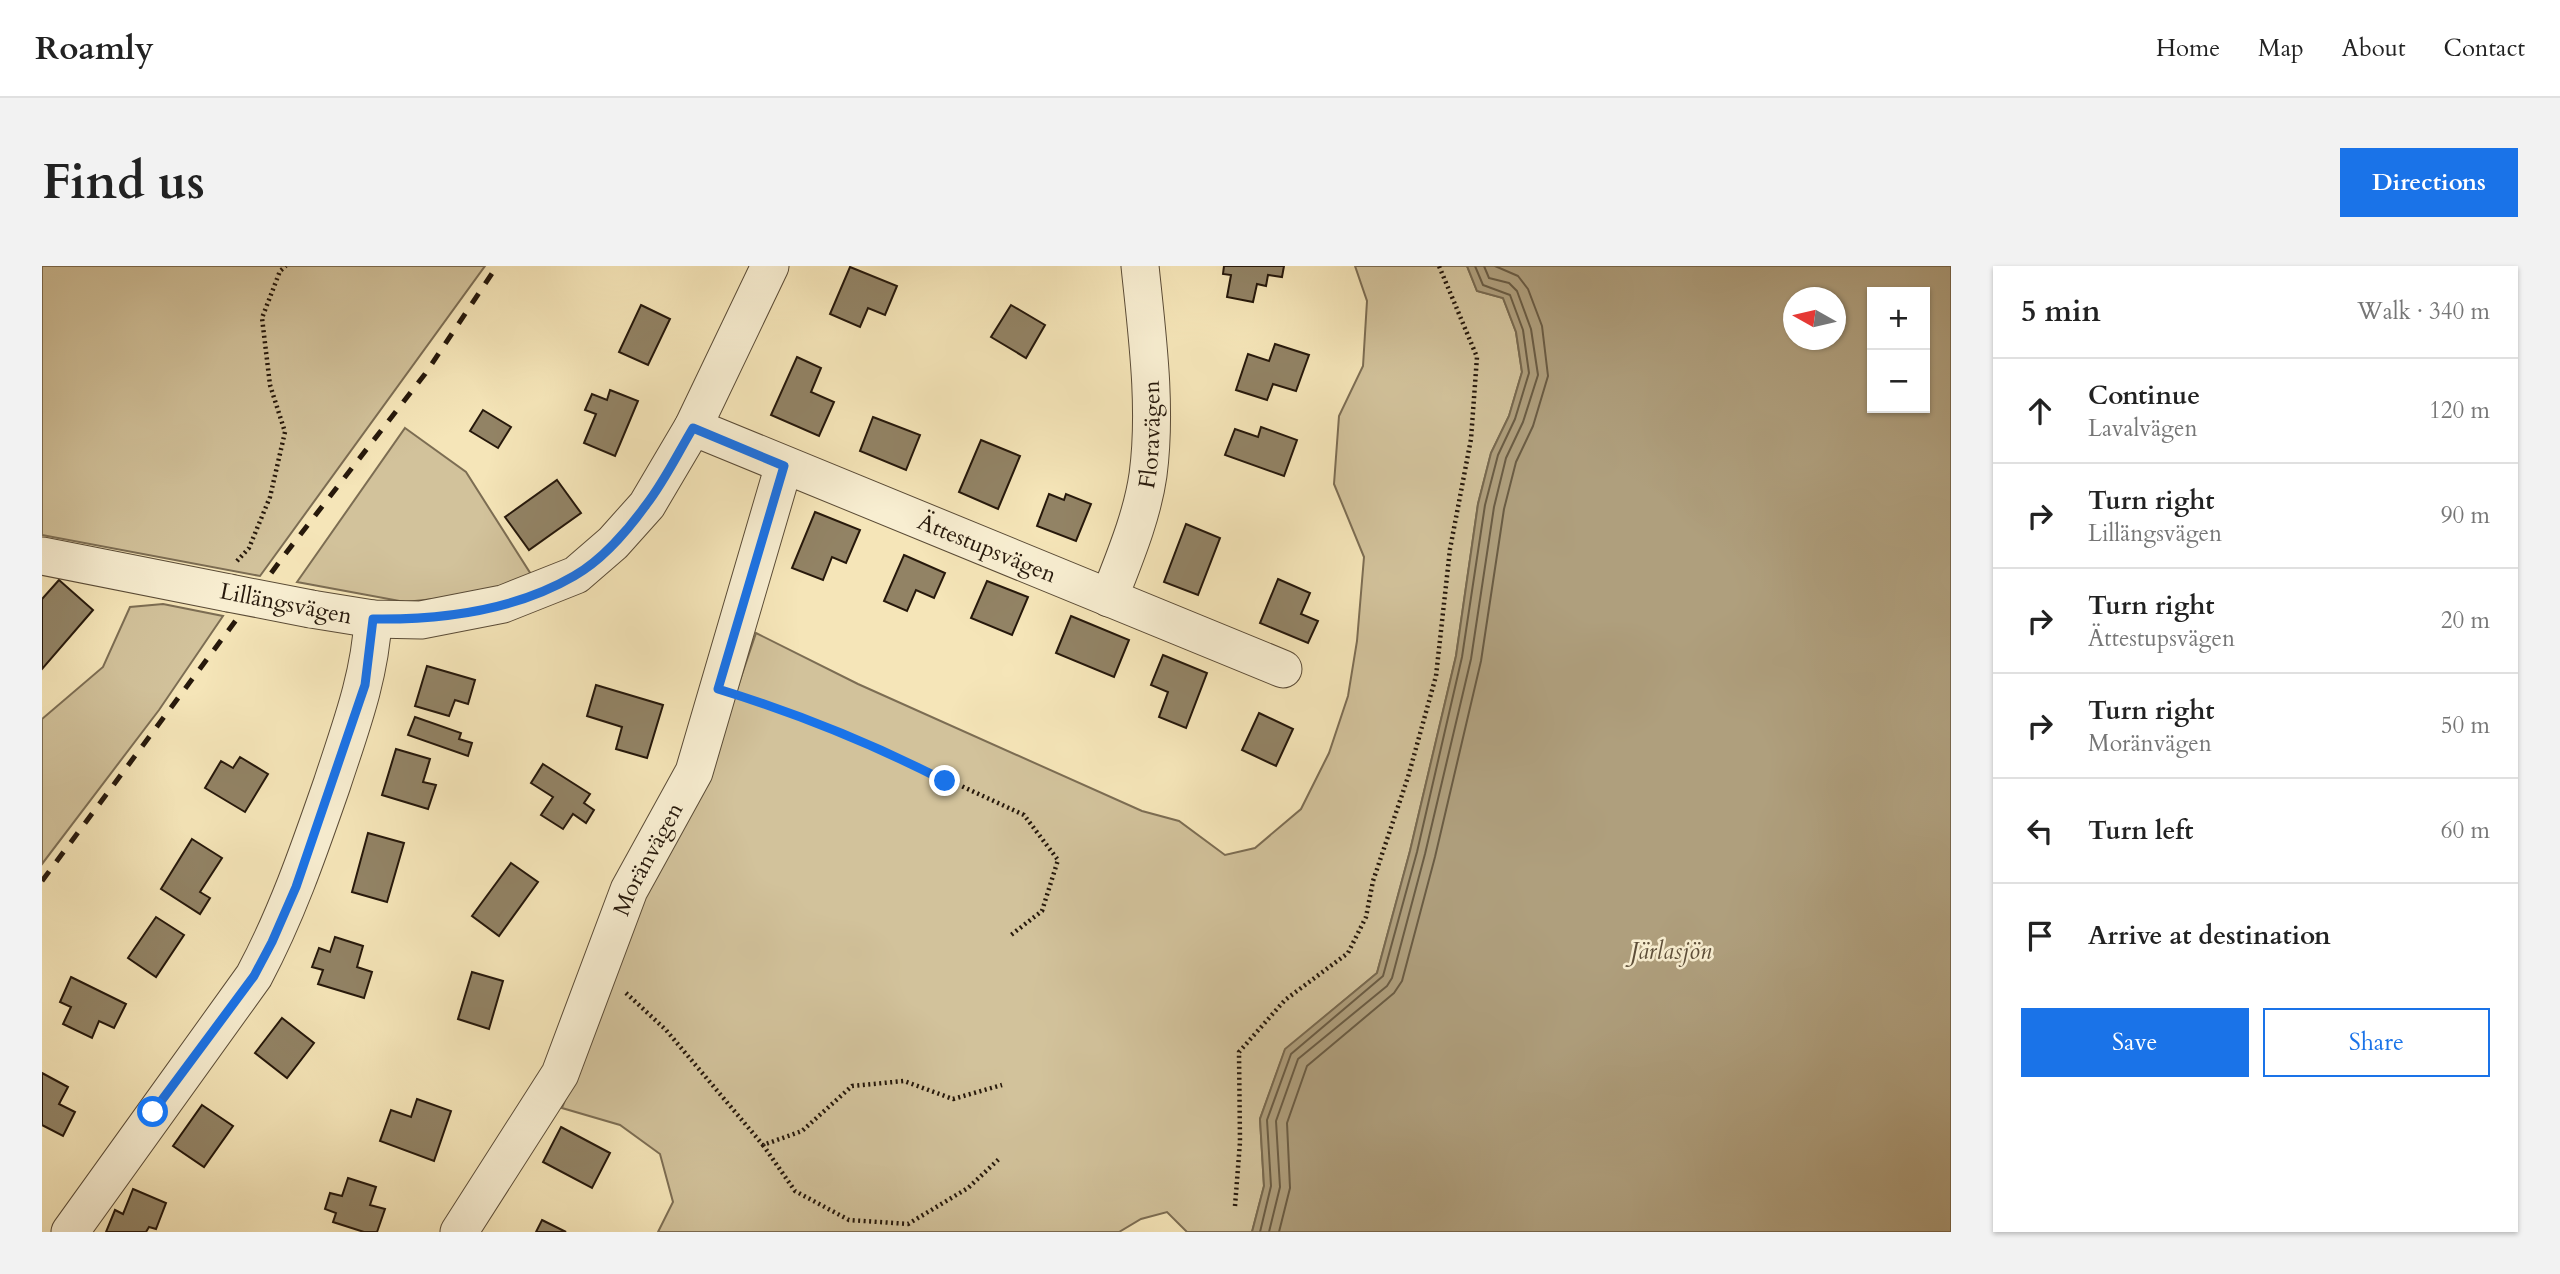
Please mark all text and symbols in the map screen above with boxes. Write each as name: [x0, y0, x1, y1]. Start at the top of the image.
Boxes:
text: Roamly: [35, 26, 154, 71]
text: Home: [2156, 32, 2220, 65]
text: Map: [2258, 32, 2304, 65]
text: About: [2342, 32, 2406, 65]
text: Contact: [2444, 32, 2525, 65]
button: Directions: [2340, 148, 2518, 217]
text: Find us: [42, 149, 205, 216]
north arrow: [1783, 287, 1846, 350]
map controls: [1867, 287, 1930, 413]
button: +: [1867, 287, 1930, 350]
text: 5 min: [2021, 291, 2101, 332]
text: Walk · 340 m: [2357, 296, 2490, 327]
button: −: [1867, 350, 1930, 413]
text: Continue: [2088, 378, 2200, 413]
street label: Floravägen: [1131, 380, 1168, 491]
icon: ahead: [2021, 392, 2059, 430]
text: 120 m: [2429, 395, 2490, 426]
text: Lavalvägen: [2088, 413, 2197, 444]
text: Turn right: [2088, 483, 2215, 518]
icon: right: [2021, 497, 2059, 535]
text: 90 m: [2441, 500, 2490, 531]
street label: Ättestupsvägen: [913, 506, 1061, 590]
text: Lillängsvägen: [2088, 518, 2222, 549]
street label: Lillängsvägen: [217, 575, 355, 631]
text: Turn right: [2088, 588, 2215, 623]
icon: right: [2021, 602, 2059, 640]
text: 20 m: [2441, 605, 2490, 636]
text: Ättestupsvägen: [2088, 623, 2235, 654]
text: Turn right: [2088, 693, 2215, 728]
icon: right: [2021, 707, 2059, 745]
text: 50 m: [2441, 710, 2490, 741]
text: Moränvägen: [2088, 728, 2212, 759]
route end: [929, 765, 960, 796]
street label: Moränvägen: [606, 797, 690, 920]
icon: left: [2021, 812, 2059, 850]
text: Turn left: [2088, 813, 2193, 848]
text: 60 m: [2441, 815, 2490, 846]
icon: arrive: [2021, 917, 2059, 955]
text: Arrive at destination: [2088, 918, 2331, 953]
water label: Järlasjön: [1625, 935, 1712, 968]
button: Save: [2021, 1008, 2249, 1077]
button: Share: [2263, 1008, 2490, 1077]
route start: [137, 1096, 168, 1127]

